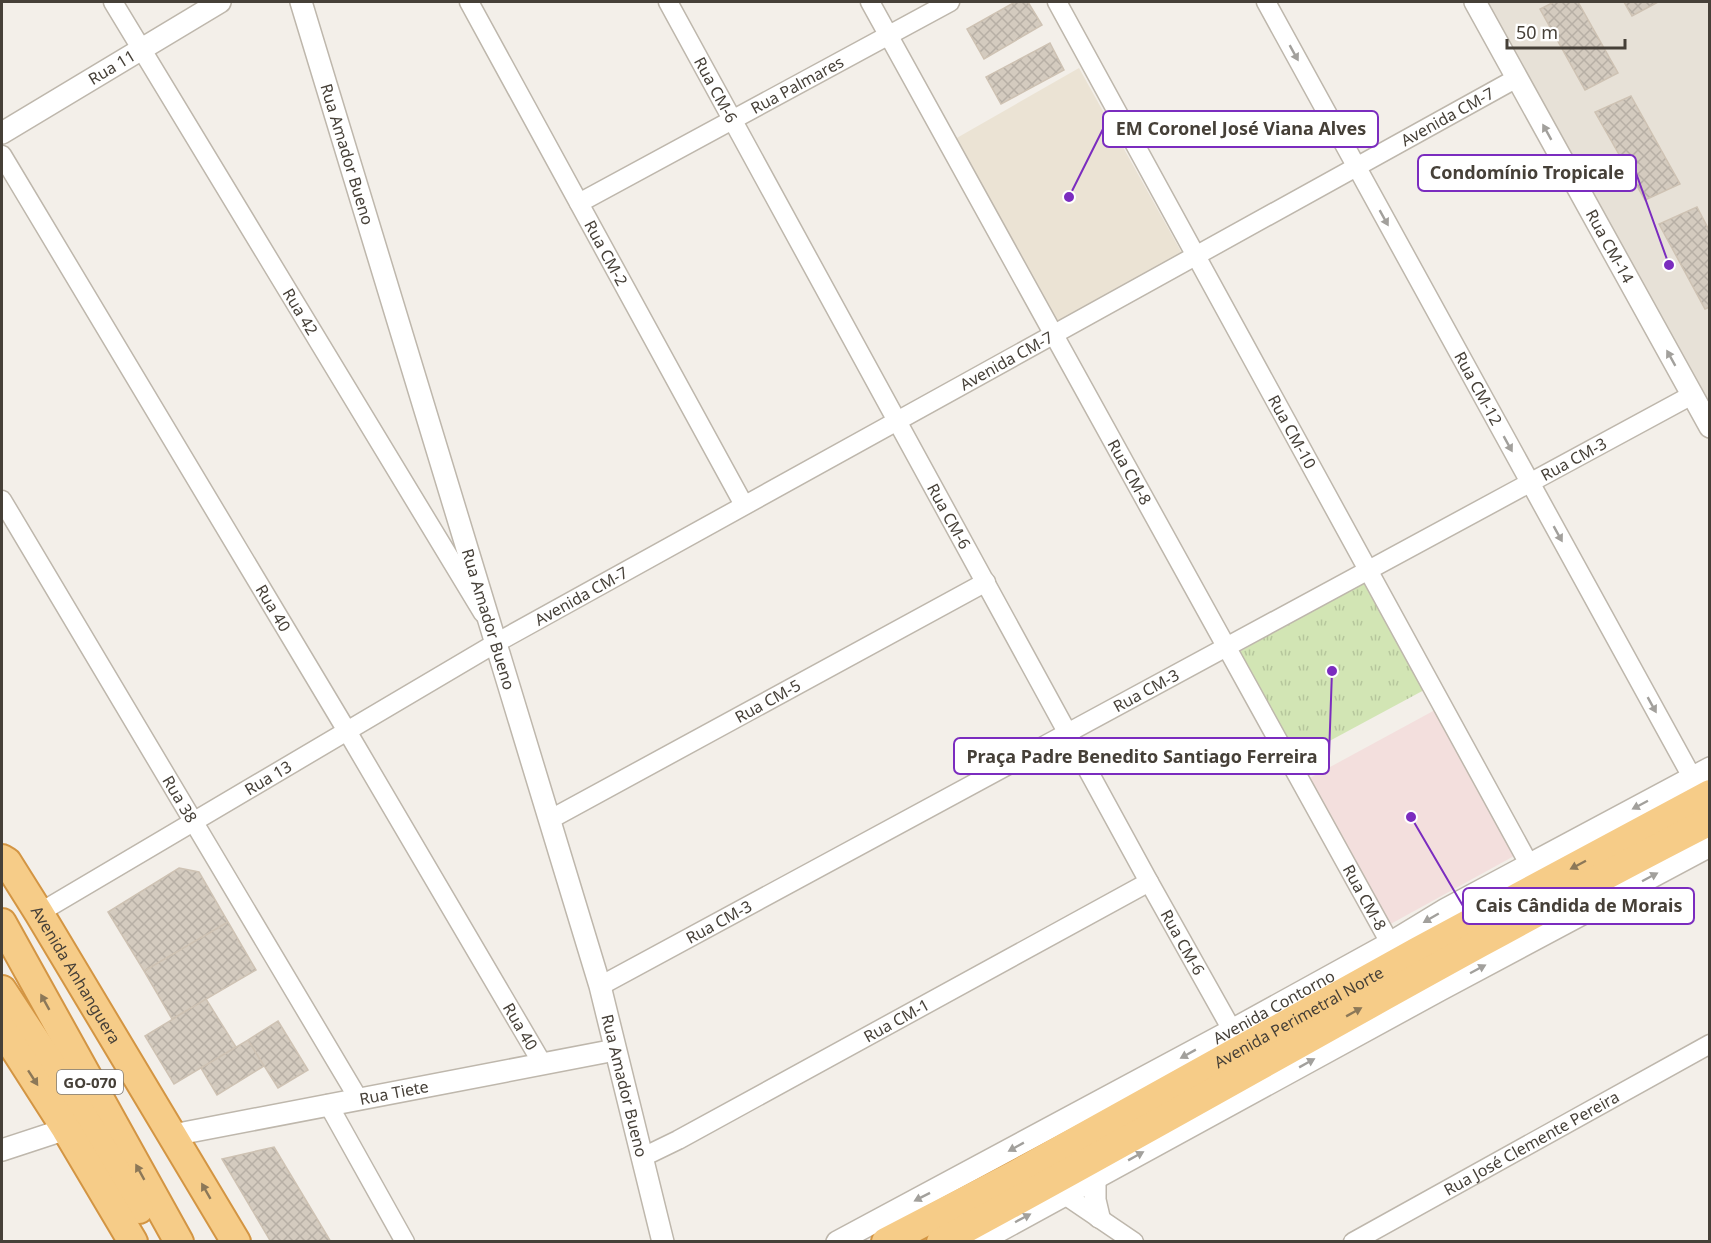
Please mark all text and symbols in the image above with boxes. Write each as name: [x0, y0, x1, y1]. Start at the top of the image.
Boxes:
scale bar: [1507, 12, 1626, 50]
text: 50 m: [1516, 20, 1558, 44]
street label: Rua 11: [84, 44, 139, 90]
one-way arrow: [1289, 45, 1299, 62]
street label: Rua Palmares: [747, 51, 847, 119]
street label: Rua CM-6: [689, 53, 743, 127]
street label: Rua Amador Bueno: [315, 81, 379, 227]
street label: Avenida CM-7: [1397, 82, 1498, 151]
callout: EM Coronel José Viana Alves: [1103, 111, 1378, 147]
text: EM Coronel José Viana Alves: [1116, 116, 1366, 140]
one-way arrow: [1542, 123, 1552, 140]
callout: Condomínio Tropicale: [1418, 155, 1636, 191]
text: Condomínio Tropicale: [1430, 160, 1624, 184]
street label: Rua CM-14: [1581, 205, 1639, 287]
one-way arrow: [1379, 210, 1389, 227]
street label: Rua CM-2: [579, 216, 633, 290]
street label: Rua 42: [278, 284, 323, 339]
street label: Avenida CM-7: [956, 326, 1057, 395]
street label: Rua CM-12: [1449, 348, 1508, 429]
one-way arrow: [1666, 349, 1676, 366]
street label: Rua CM-10: [1263, 391, 1321, 473]
street label: Rua CM-3: [1537, 432, 1610, 486]
street label: Rua CM-8: [1103, 435, 1157, 509]
one-way arrow: [1503, 436, 1513, 453]
street label: Rua CM-6: [922, 479, 976, 553]
one-way arrow: [1553, 526, 1563, 543]
street label: Rua Amador Bueno: [457, 546, 520, 692]
street label: Avenida CM-7: [530, 561, 632, 631]
street label: Rua 40: [251, 580, 296, 636]
street label: Rua CM-3: [1109, 664, 1183, 717]
street label: Rua CM-5: [731, 674, 805, 728]
one-way arrow: [1647, 697, 1657, 714]
callout: Praça Padre Benedito Santiago Ferreira: [954, 738, 1329, 774]
text: Praça Padre Benedito Santiago Ferreira: [966, 744, 1318, 768]
street label: Rua 13: [240, 755, 296, 800]
street label: Rua 38: [157, 771, 203, 827]
one-way arrow: [1631, 800, 1648, 810]
one-way arrow: [1569, 860, 1586, 870]
street label: Rua CM-8: [1338, 861, 1392, 934]
one-way arrow: [1642, 872, 1659, 882]
callout: Cais Cândida de Morais: [1463, 888, 1694, 924]
text: Cais Cândida de Morais: [1476, 893, 1682, 917]
street label: Rua CM-3: [682, 895, 756, 949]
street label: Avenida Anhanguera: [26, 901, 126, 1048]
street label: Rua CM-6: [1156, 906, 1210, 979]
one-way arrow: [1422, 913, 1439, 923]
street label: Avenida Perimetral Norte: [1210, 961, 1387, 1073]
one-way arrow: [1470, 964, 1487, 974]
street label: Avenida Contorno: [1209, 965, 1339, 1049]
one-way arrow: [40, 993, 50, 1010]
street label: Rua CM-1: [860, 993, 933, 1047]
street label: Rua 40: [498, 999, 543, 1054]
one-way arrow: [1346, 1007, 1363, 1017]
street label: Rua Amador Bueno: [596, 1012, 653, 1159]
one-way arrow: [1179, 1049, 1196, 1059]
one-way arrow: [1299, 1058, 1316, 1068]
one-way arrow: [27, 1070, 38, 1086]
road number: GO-070: [57, 1070, 123, 1094]
street label: Rua Tiete: [358, 1075, 430, 1110]
street label: Rua José Clemente Pereira: [1440, 1086, 1623, 1201]
one-way arrow: [1008, 1142, 1025, 1152]
one-way arrow: [1128, 1151, 1145, 1161]
one-way arrow: [135, 1164, 145, 1181]
one-way arrow: [201, 1183, 212, 1199]
one-way arrow: [913, 1191, 931, 1201]
one-way arrow: [1014, 1213, 1031, 1223]

